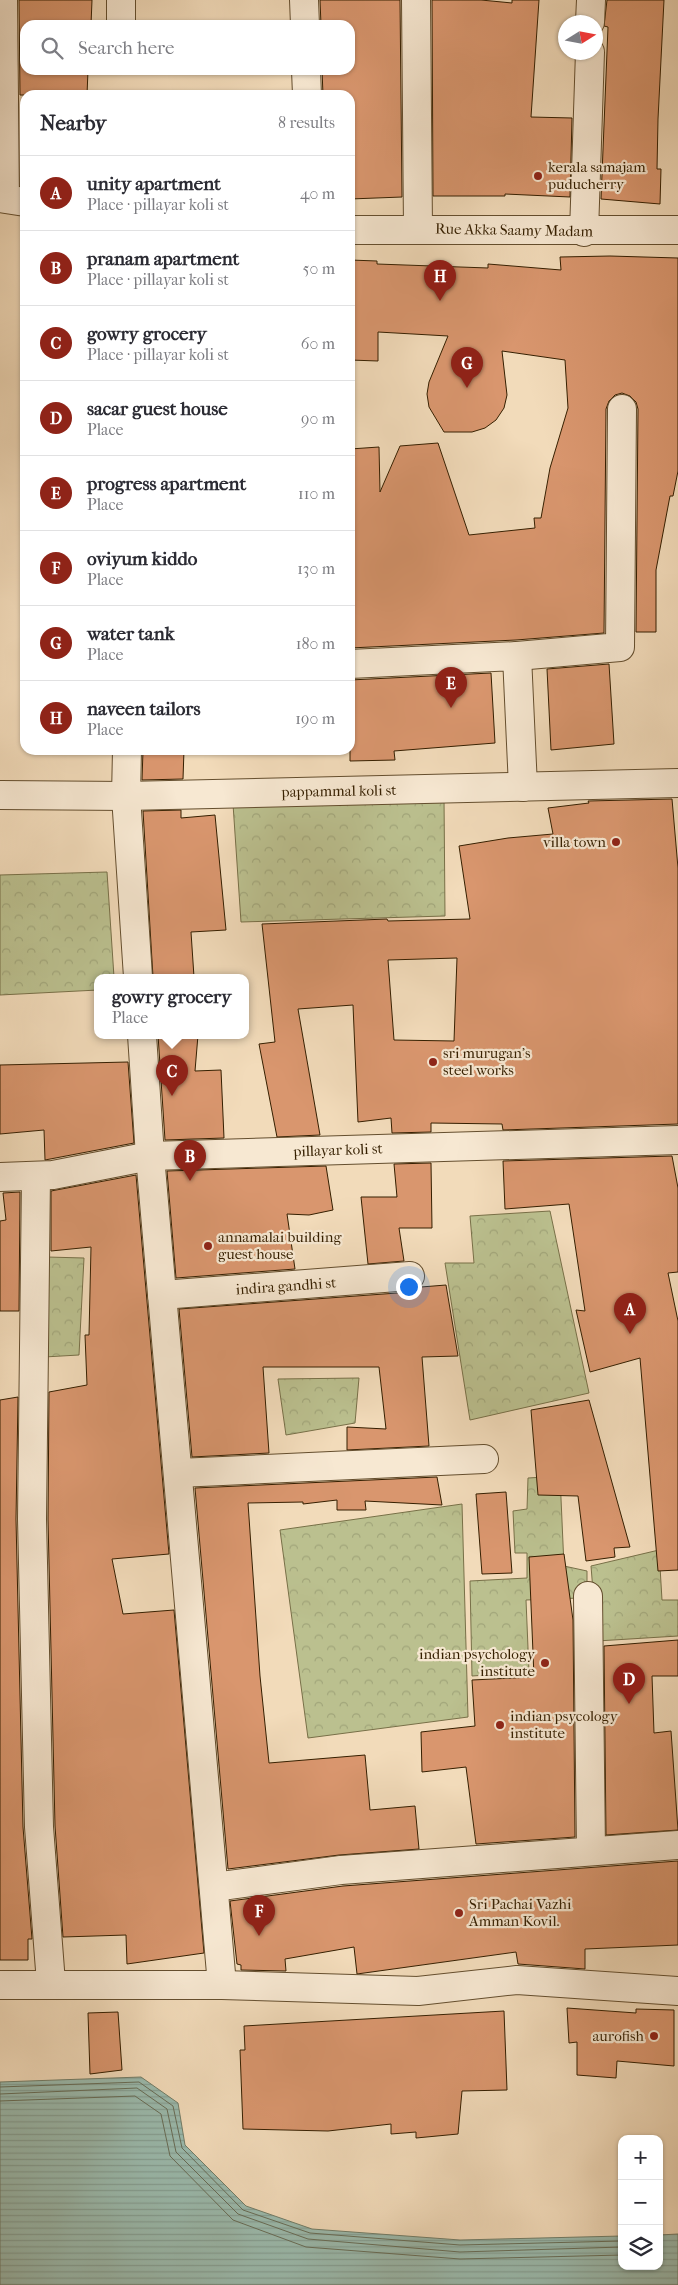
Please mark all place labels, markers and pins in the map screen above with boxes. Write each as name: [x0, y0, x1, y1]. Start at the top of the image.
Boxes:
place label: kerala samajam puducherry: [547, 158, 646, 193]
marker: kerala samajam puducherry: [532, 170, 544, 182]
pin: H: [424, 260, 456, 301]
pin: G: [451, 347, 483, 388]
pin: E: [435, 667, 467, 708]
place label: villa town: [543, 833, 606, 851]
marker: villa town: [610, 836, 622, 848]
place label: sri murugan's steel works: [443, 1044, 531, 1079]
pin: C: [156, 1055, 188, 1096]
marker: sri murugan's steel works: [427, 1056, 439, 1068]
pin: B: [174, 1140, 206, 1181]
place label: annamalai building guest house: [218, 1228, 342, 1263]
marker: annamalai building guest house: [202, 1240, 214, 1252]
pin: A: [614, 1293, 646, 1334]
place label: indian psychology institute: [419, 1645, 536, 1680]
marker: indian psychology institute: [539, 1657, 551, 1669]
pin: D: [613, 1663, 645, 1704]
place label: indian psycology institute: [510, 1707, 619, 1742]
marker: indian psycology institute: [494, 1719, 506, 1731]
pin: F: [243, 1895, 275, 1936]
place label: Sri Pachai Vazhi Amman Kovil.: [468, 1895, 572, 1930]
marker: Sri Pachai Vazhi Amman Kovil.: [453, 1907, 465, 1919]
place label: aurofish: [592, 2027, 645, 2045]
marker: aurofish: [648, 2030, 660, 2042]

